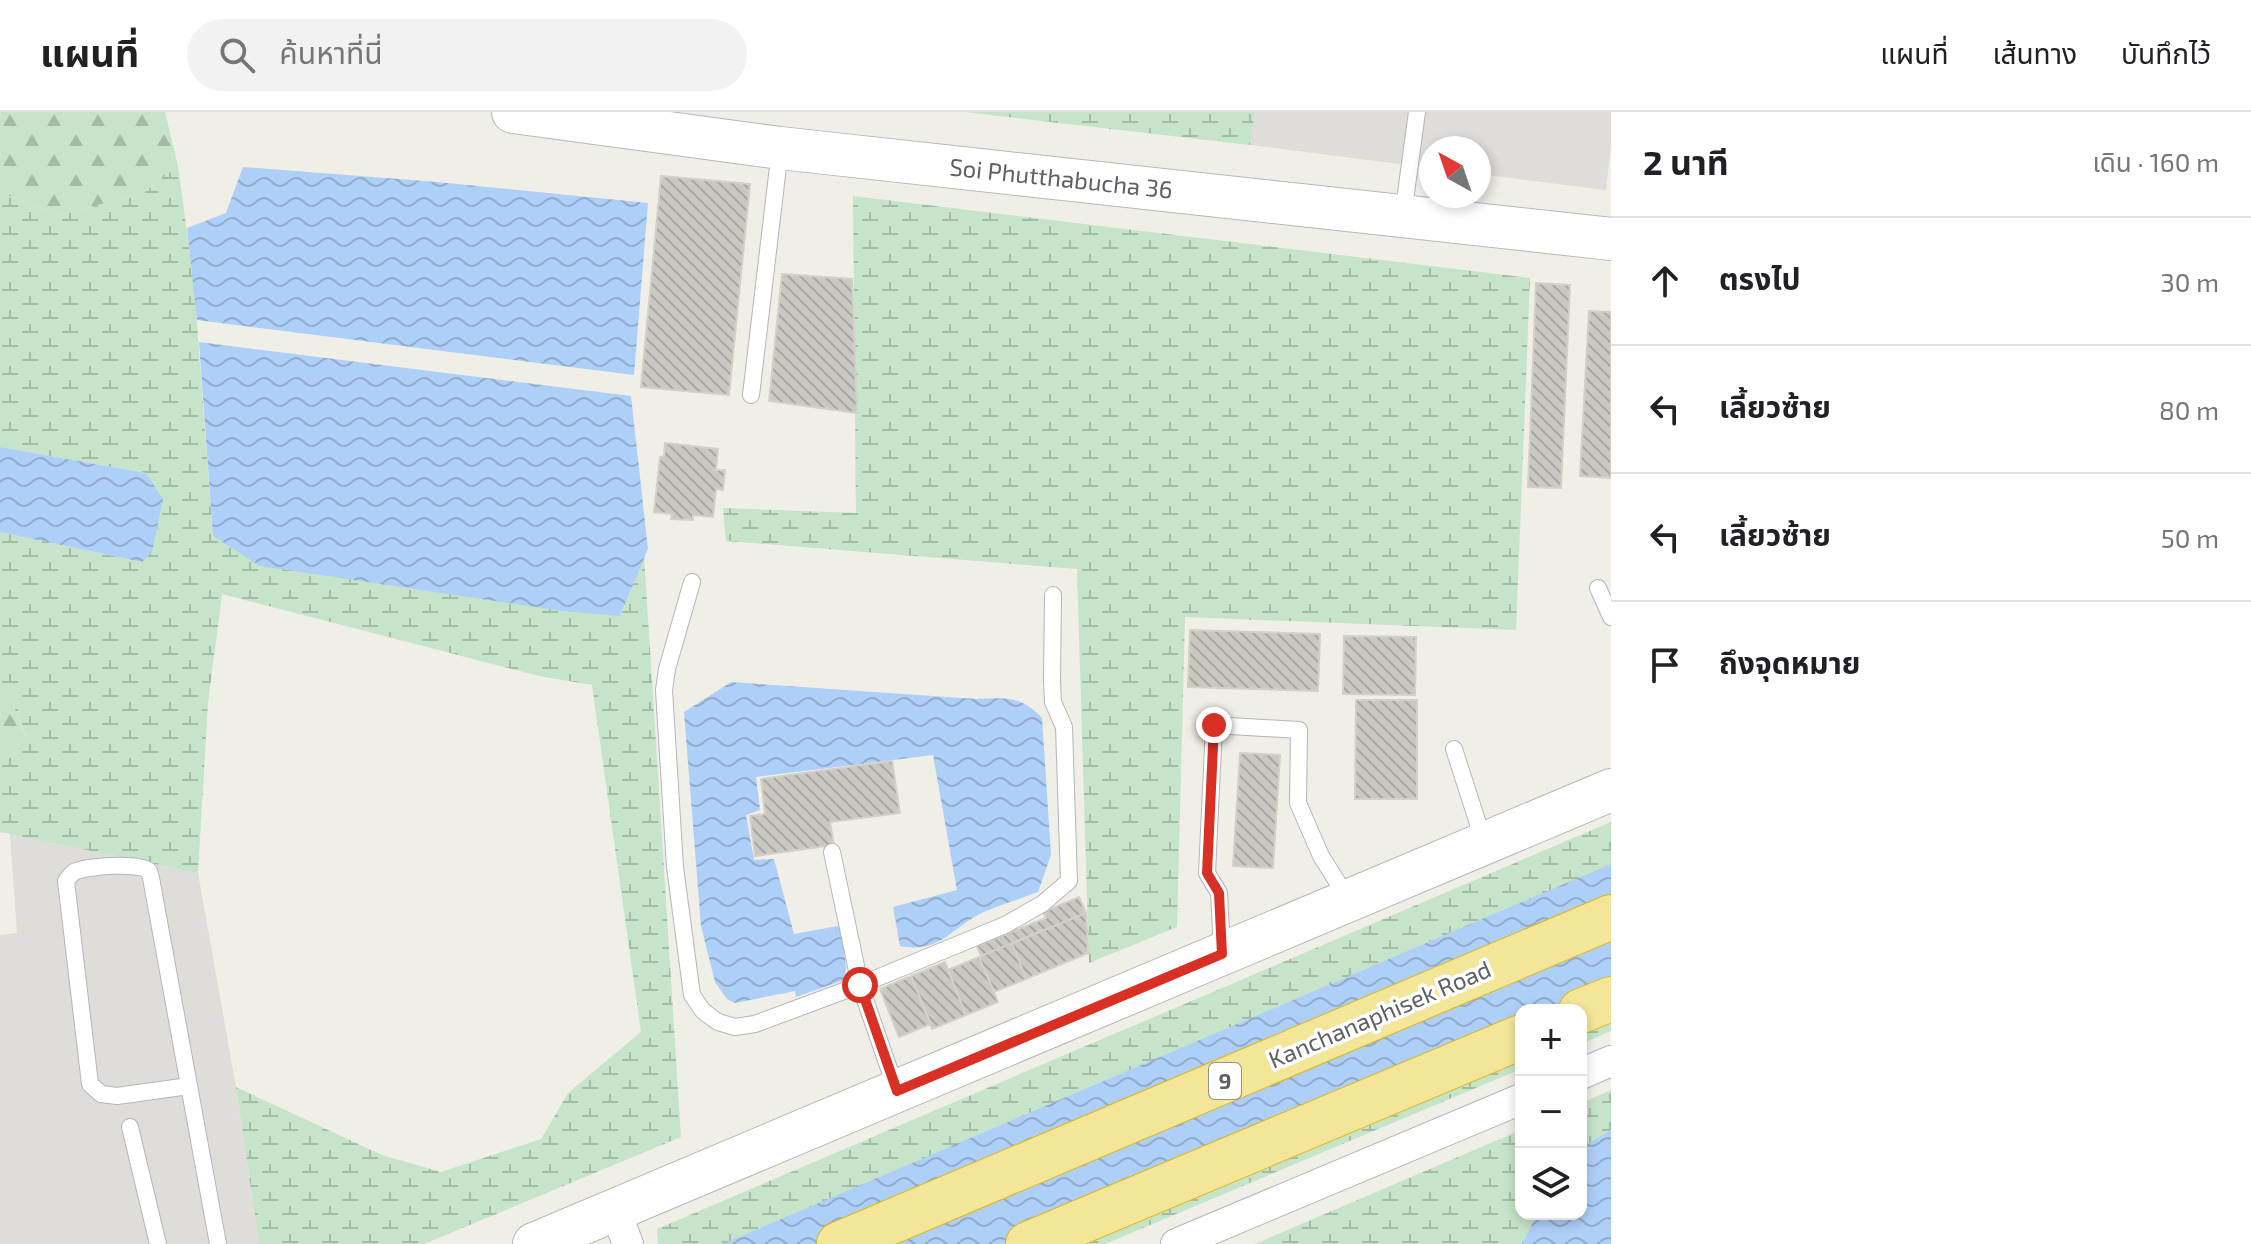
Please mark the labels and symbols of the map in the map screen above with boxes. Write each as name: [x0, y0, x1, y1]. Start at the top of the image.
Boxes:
north arrow: [1419, 136, 1491, 208]
street label: Soi Phutthabucha 36: [948, 151, 1174, 204]
route end: [1196, 707, 1232, 743]
street label: Kanchanaphisek Road: [1264, 954, 1495, 1074]
route start: [842, 967, 878, 1003]
road number: 9: [1209, 1063, 1241, 1099]

